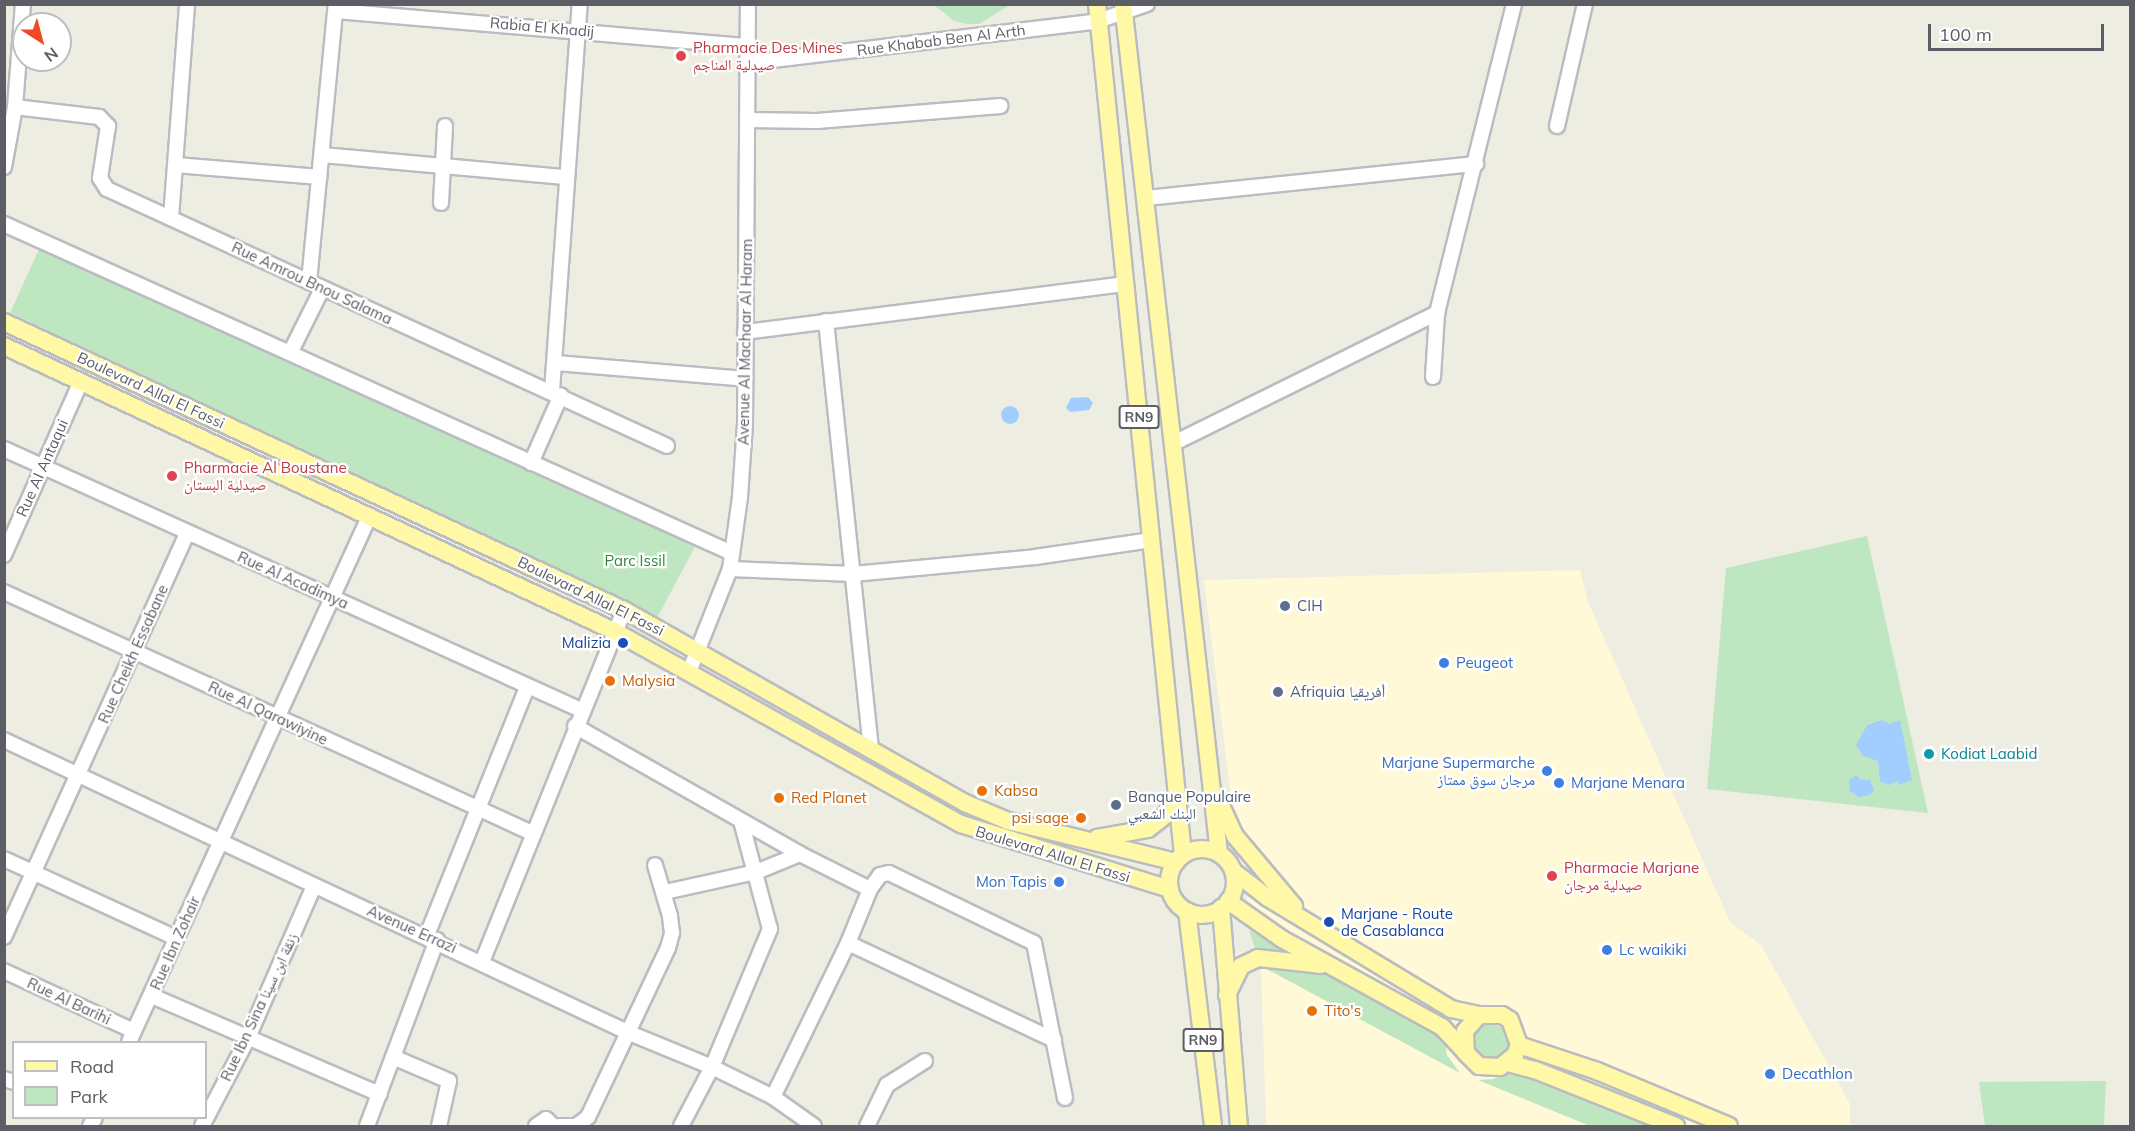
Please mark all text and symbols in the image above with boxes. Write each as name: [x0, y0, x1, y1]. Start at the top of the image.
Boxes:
north arrow: [12, 12, 72, 72]
scale bar: [1931, 12, 2106, 50]
street label: Rabia El Khadij: [489, 13, 595, 41]
street label: Rue Khabab Ben Al Arth: [856, 21, 1026, 59]
text: 100 m: [1939, 23, 1992, 46]
place label: Pharmacie Des Mines صيدلية المناجم: [693, 38, 843, 73]
text: N: [41, 43, 62, 67]
marker: Pharmacie Des Mines صيدلية المناجم: [674, 49, 688, 63]
street label: Rue Amrou Bnou Salama: [229, 238, 395, 328]
street label: Avenue Al Machaar Al Haram: [734, 239, 756, 445]
street label: Boulevard Allal El Fassi: [74, 348, 228, 432]
road number: RN9: [1118, 406, 1160, 428]
street label: Rue Al Antaqui: [12, 416, 72, 520]
place label: Pharmacie Al Boustane صيدلية البستان: [184, 458, 347, 493]
marker: Pharmacie Al Boustane صيدلية البستان: [165, 469, 179, 483]
street label: Rue Al Acadimya: [235, 547, 351, 613]
park label: Parc Issil: [605, 552, 665, 570]
street label: Boulevard Allal El Fassi: [515, 553, 667, 639]
street label: Rue Cheikh Essabane: [94, 582, 172, 726]
place label: CIH: [1297, 597, 1323, 615]
marker: CIH: [1278, 599, 1292, 613]
place label: Malizia: [562, 634, 611, 652]
marker: Malizia: [616, 636, 630, 650]
place label: Peugeot: [1456, 654, 1513, 672]
marker: Peugeot: [1437, 656, 1451, 670]
place label: Malysia: [622, 672, 675, 690]
marker: Malysia: [603, 674, 617, 688]
street label: Rue Al Qarawiyine: [205, 677, 331, 749]
place label: Afriquia أفريقيا: [1290, 683, 1385, 701]
marker: Afriquia أفريقيا: [1271, 685, 1285, 699]
place label: Kodiat Laabid: [1941, 745, 2037, 763]
marker: Kodiat Laabid: [1922, 747, 1936, 761]
place label: Marjane Supermarche مرجان سوق ممتاز: [1382, 753, 1535, 788]
marker: Marjane Supermarche مرجان سوق ممتاز: [1540, 764, 1554, 778]
place label: Marjane Menara: [1571, 774, 1685, 792]
marker: Marjane Menara: [1552, 776, 1566, 790]
place label: Kabsa: [994, 782, 1038, 800]
marker: Kabsa: [975, 784, 989, 798]
place label: Banque Populaire البنك الشعبي: [1128, 787, 1251, 822]
place label: Red Planet: [791, 789, 867, 807]
marker: Red Planet: [772, 791, 786, 805]
marker: Banque Populaire البنك الشعبي: [1109, 798, 1123, 812]
place label: psi sage: [1011, 809, 1069, 827]
marker: psi sage: [1074, 811, 1088, 825]
street label: Boulevard Allal El Fassi: [974, 822, 1132, 886]
place label: Pharmacie Marjane صيدلية مرجان: [1564, 858, 1699, 893]
marker: Pharmacie Marjane صيدلية مرجان: [1545, 869, 1559, 883]
place label: Mon Tapis: [976, 873, 1047, 891]
marker: Mon Tapis: [1052, 875, 1066, 889]
street label: Rue Ibn Zohair: [146, 893, 204, 993]
street label: Avenue Errazi: [364, 901, 460, 957]
place label: Marjane - Route de Casablanca: [1341, 904, 1453, 939]
marker: Marjane - Route de Casablanca: [1322, 915, 1336, 929]
street label: Rue Ibn Sina زنقة ابن سينا: [217, 930, 301, 1084]
place label: Lc waikiki: [1619, 941, 1686, 959]
marker: Lc waikiki: [1600, 943, 1614, 957]
street label: Rue Al Barihi: [24, 974, 114, 1028]
place label: Tito's: [1324, 1002, 1361, 1020]
marker: Tito's: [1305, 1004, 1319, 1018]
road number: RN9: [1182, 1029, 1224, 1051]
legend: [12, 1041, 207, 1119]
text: Road: [70, 1055, 114, 1078]
place label: Decathlon: [1782, 1065, 1853, 1083]
marker: Decathlon: [1763, 1067, 1777, 1081]
text: Park: [70, 1085, 108, 1108]

